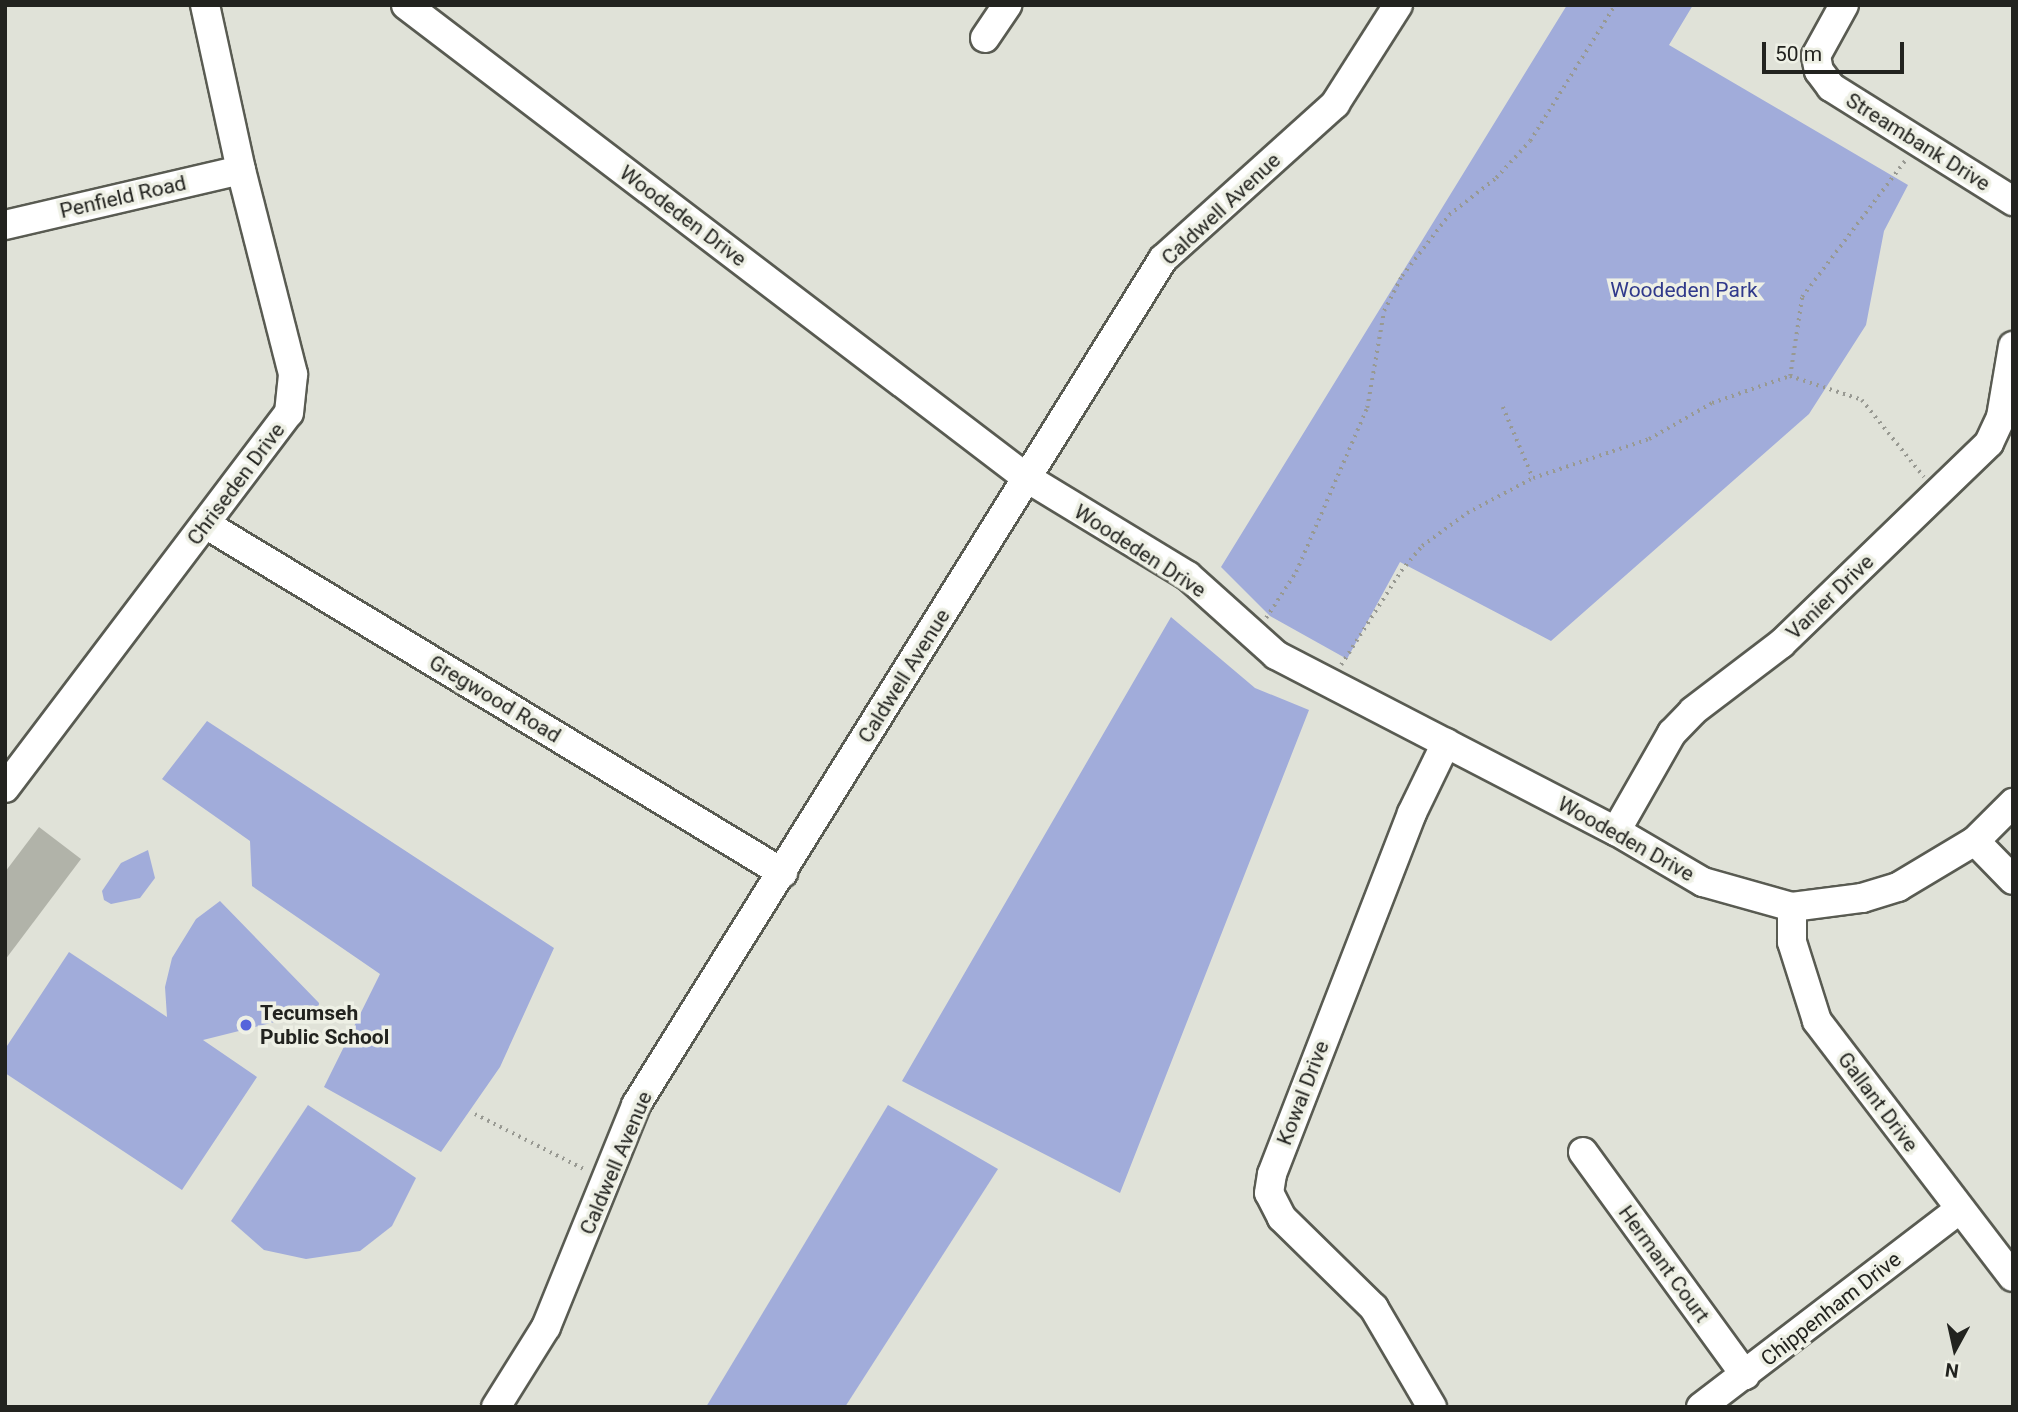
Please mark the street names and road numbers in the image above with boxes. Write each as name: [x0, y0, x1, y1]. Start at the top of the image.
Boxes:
street label: Streambank Drive: [1841, 88, 1995, 196]
street label: Caldwell Avenue: [1156, 148, 1286, 270]
street label: Woodeden Drive: [615, 160, 751, 272]
street label: Penfield Road: [57, 170, 189, 224]
street label: Chriseden Drive: [182, 418, 290, 550]
street label: Woodeden Drive: [1069, 499, 1211, 603]
street label: Vanier Drive: [1781, 549, 1879, 645]
street label: Caldwell Avenue: [853, 604, 955, 748]
street label: Gregwood Road: [425, 650, 565, 748]
street label: Woodeden Drive: [1553, 791, 1699, 887]
street label: Kowal Drive: [1272, 1037, 1334, 1149]
street label: Gallant Drive: [1832, 1047, 1924, 1157]
street label: Caldwell Avenue: [575, 1088, 657, 1238]
street label: Hermant Court: [1613, 1201, 1715, 1327]
street label: Chippenham Drive: [1756, 1247, 1906, 1371]

